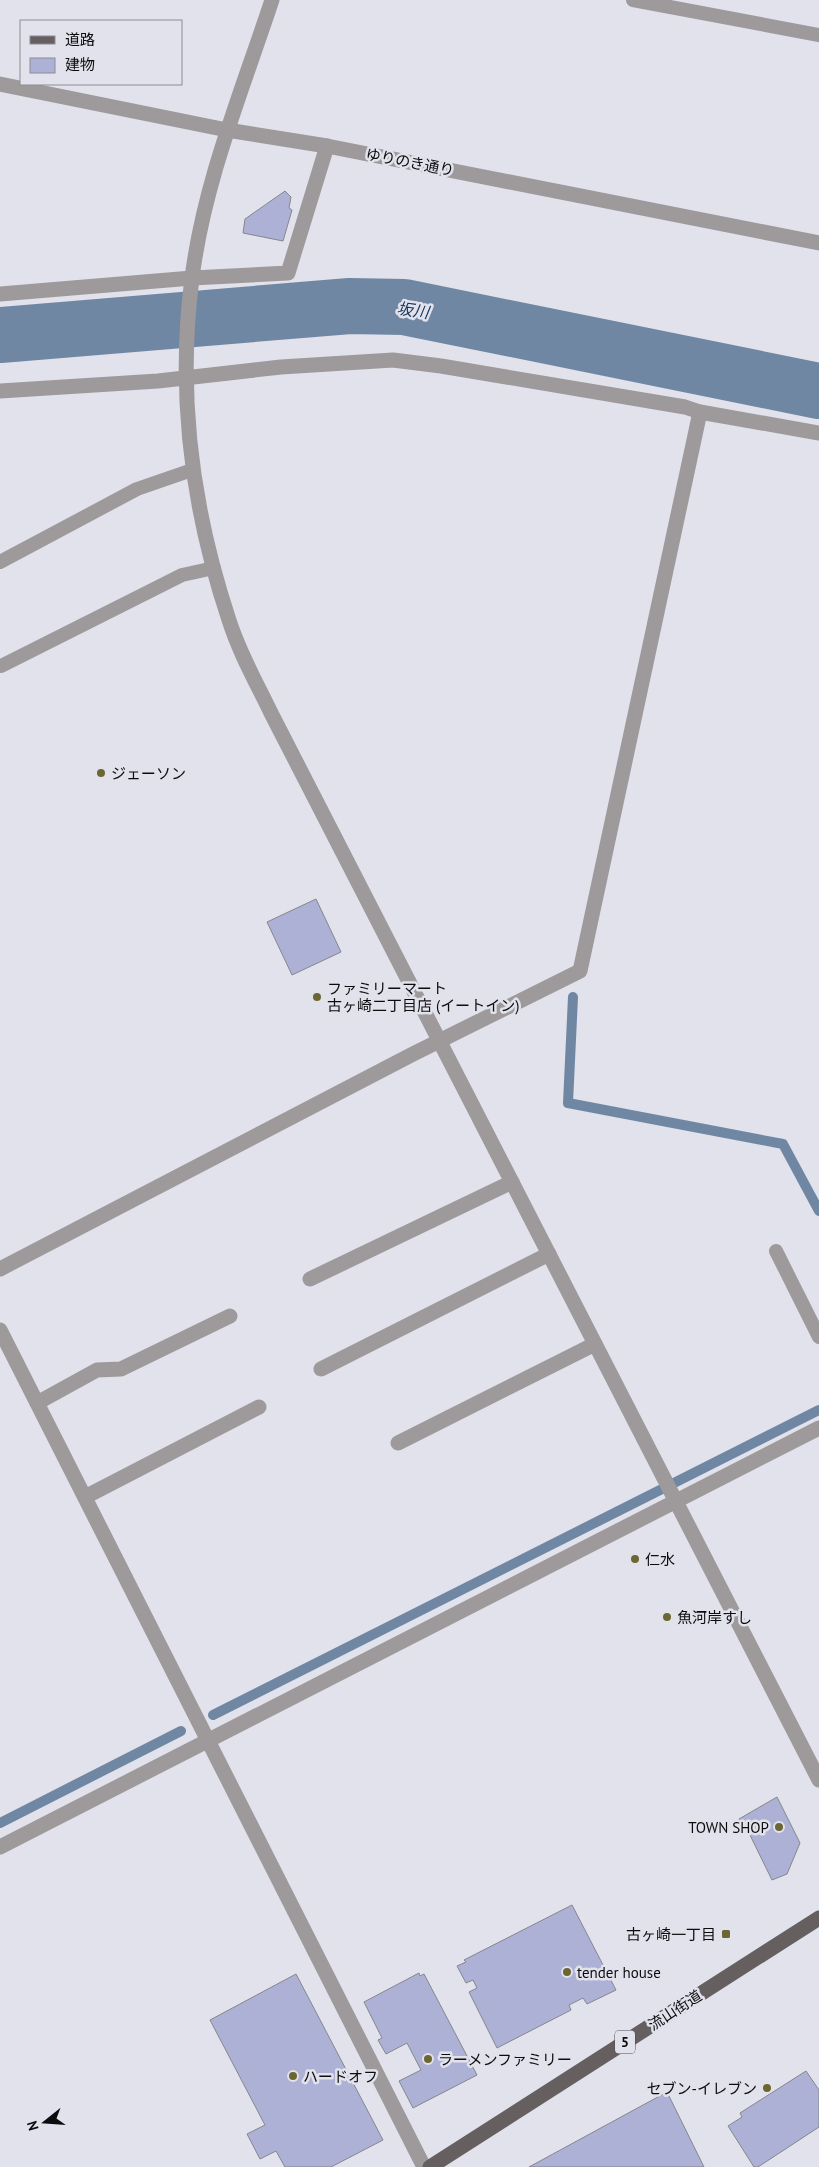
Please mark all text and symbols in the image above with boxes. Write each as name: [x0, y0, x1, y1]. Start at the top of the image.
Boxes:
legend: [20, 20, 182, 85]
text: 道路: [65, 30, 95, 49]
text: 建物: [65, 55, 95, 74]
street label: ゆりのき通り: [364, 144, 456, 180]
water label: 坂川: [396, 298, 432, 322]
place label: ジェーソン: [111, 764, 186, 783]
marker: ジェーソン: [95, 767, 107, 779]
place label: ファミリーマート 古ヶ崎二丁目店 (イートイン): [327, 979, 519, 1015]
marker: ファミリーマート 古ヶ崎二丁目店 (イートイン): [311, 991, 323, 1003]
place label: 仁水: [645, 1550, 675, 1569]
marker: 仁水: [629, 1553, 641, 1565]
place label: 魚河岸すし: [677, 1608, 752, 1627]
marker: 魚河岸すし: [661, 1611, 673, 1623]
place label: TOWN SHOP: [688, 1818, 769, 1837]
marker: TOWN SHOP: [773, 1821, 785, 1833]
place label: 古ヶ崎一丁目: [626, 1925, 716, 1944]
marker: 古ヶ崎一丁目: [720, 1928, 732, 1940]
place label: tender house: [577, 1963, 661, 1982]
marker: tender house: [561, 1966, 573, 1978]
street label: 流山街道: [645, 1986, 705, 2034]
road number: 5: [615, 2030, 635, 2054]
place label: ラーメンファミリー: [438, 2050, 572, 2069]
marker: ラーメンファミリー: [422, 2053, 434, 2065]
place label: ハードオフ: [303, 2067, 378, 2086]
marker: ハードオフ: [287, 2070, 299, 2082]
place label: セブン-イレブン: [647, 2079, 757, 2098]
marker: セブン-イレブン: [761, 2082, 773, 2094]
north arrow: [20, 2097, 70, 2147]
text: N: [23, 2119, 43, 2133]

